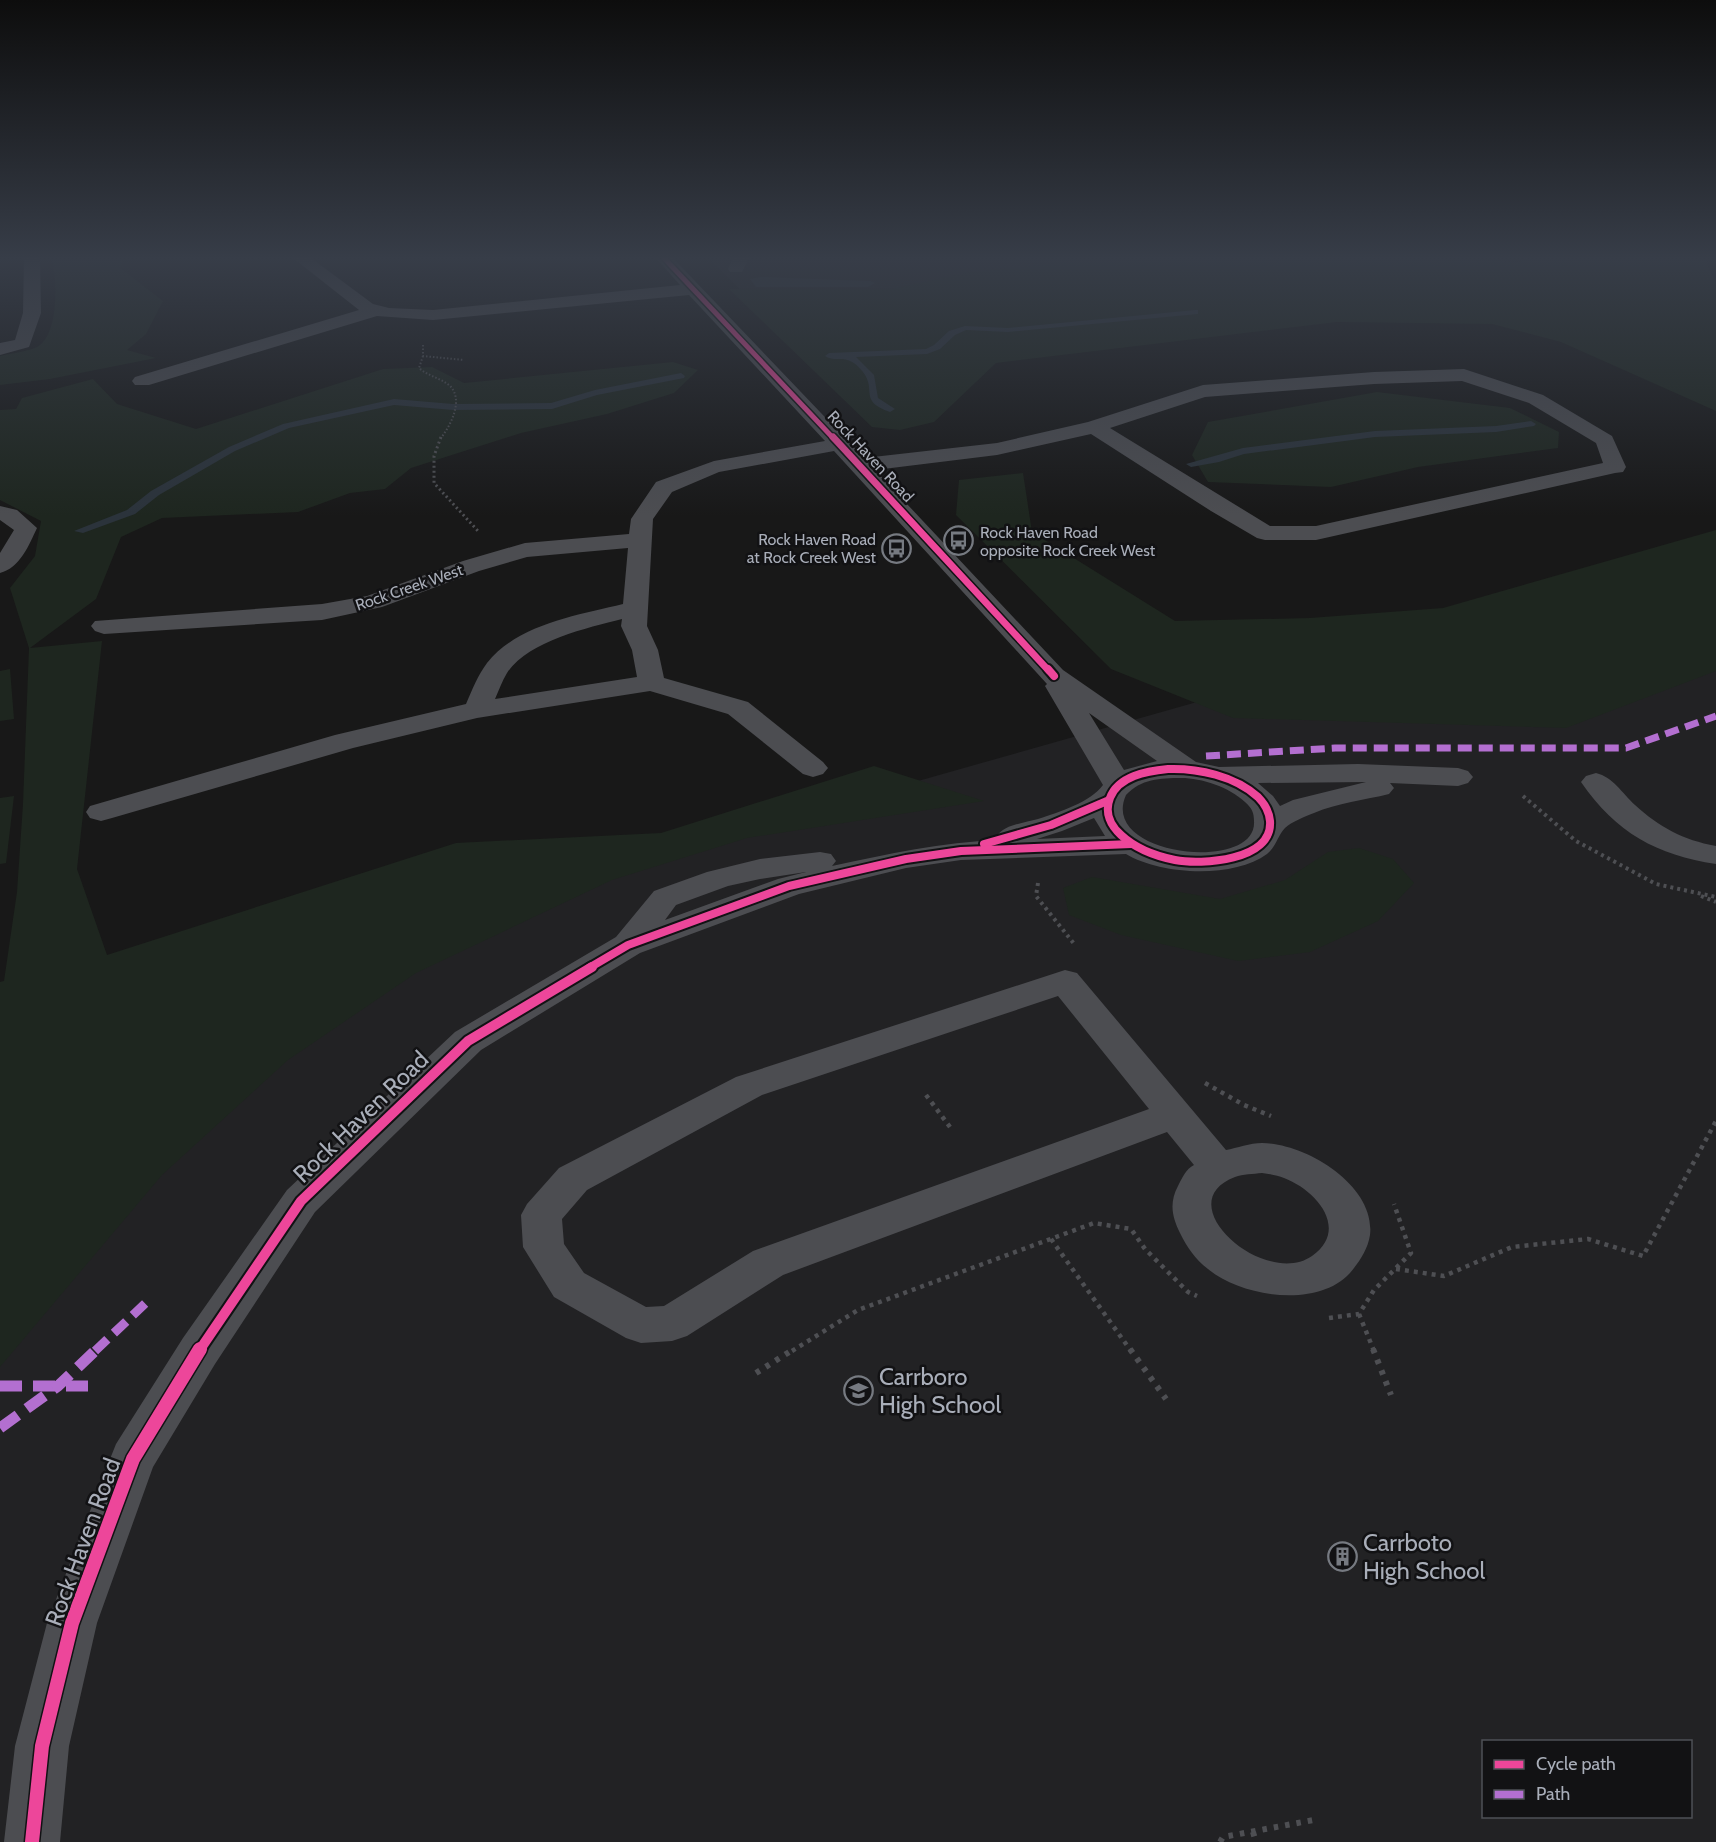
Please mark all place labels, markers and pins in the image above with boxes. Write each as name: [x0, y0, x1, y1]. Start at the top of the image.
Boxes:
place label: Rock Haven Road opposite Rock Creek West: [980, 523, 1156, 560]
bus stop icon: Rock Haven Road opposite Rock Creek West: [943, 525, 975, 557]
place label: Rock Haven Road at Rock Creek West: [747, 530, 877, 567]
bus stop icon: Rock Haven Road at Rock Creek West: [881, 532, 913, 564]
place label: Carrboro High School: [879, 1362, 1001, 1419]
school or university icon: Carrboro High School: [842, 1375, 874, 1407]
place label: Carrboto High School: [1363, 1528, 1485, 1585]
building icon: Carrboto High School: [1326, 1541, 1358, 1573]

